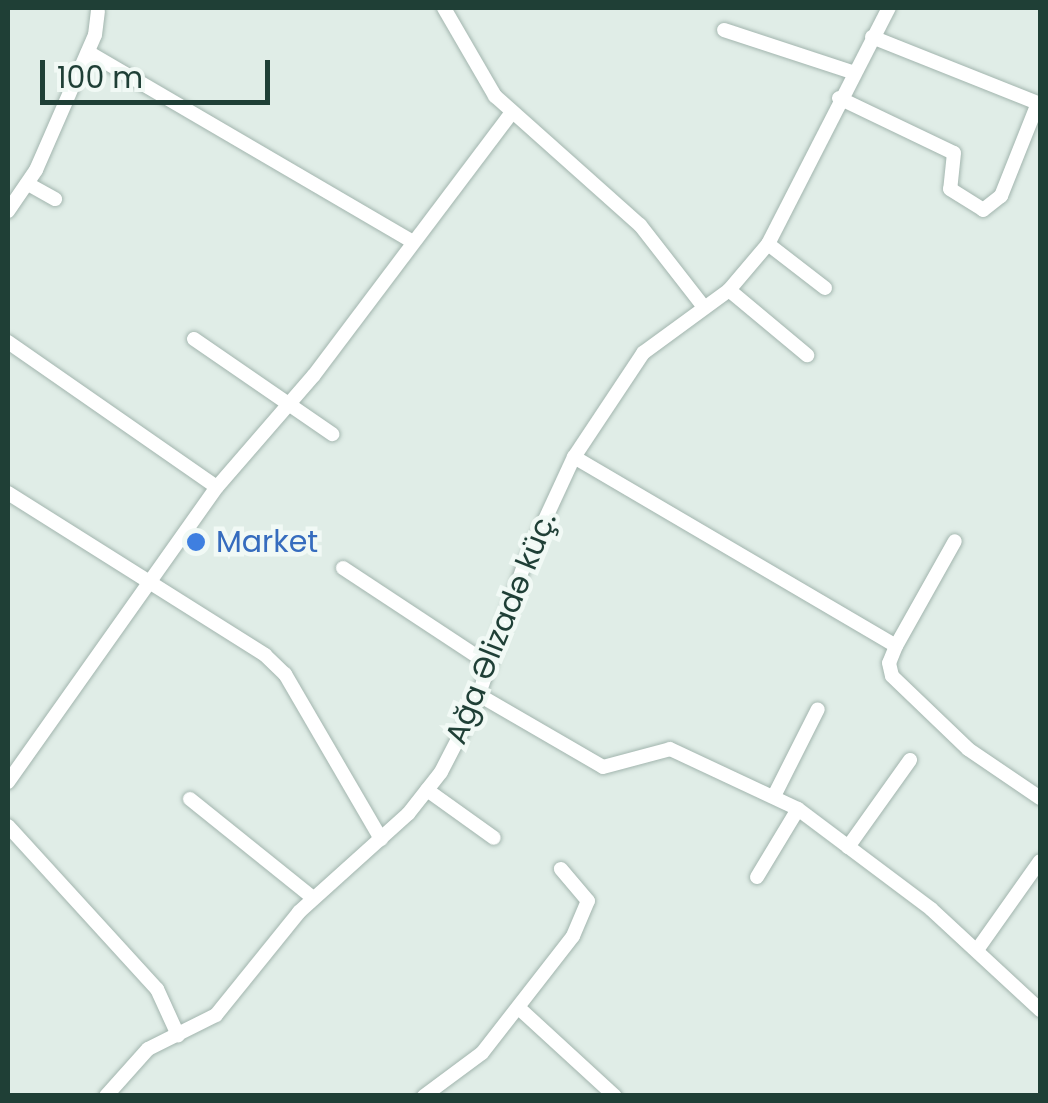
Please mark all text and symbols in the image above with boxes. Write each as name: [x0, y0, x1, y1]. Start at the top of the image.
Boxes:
scale bar: [45, 40, 275, 102]
text: 100 m: [57, 56, 143, 99]
street label: Ağa Əlizadə küç.: [438, 507, 564, 749]
place label: Market: [216, 524, 318, 560]
marker: Market: [185, 531, 207, 553]

